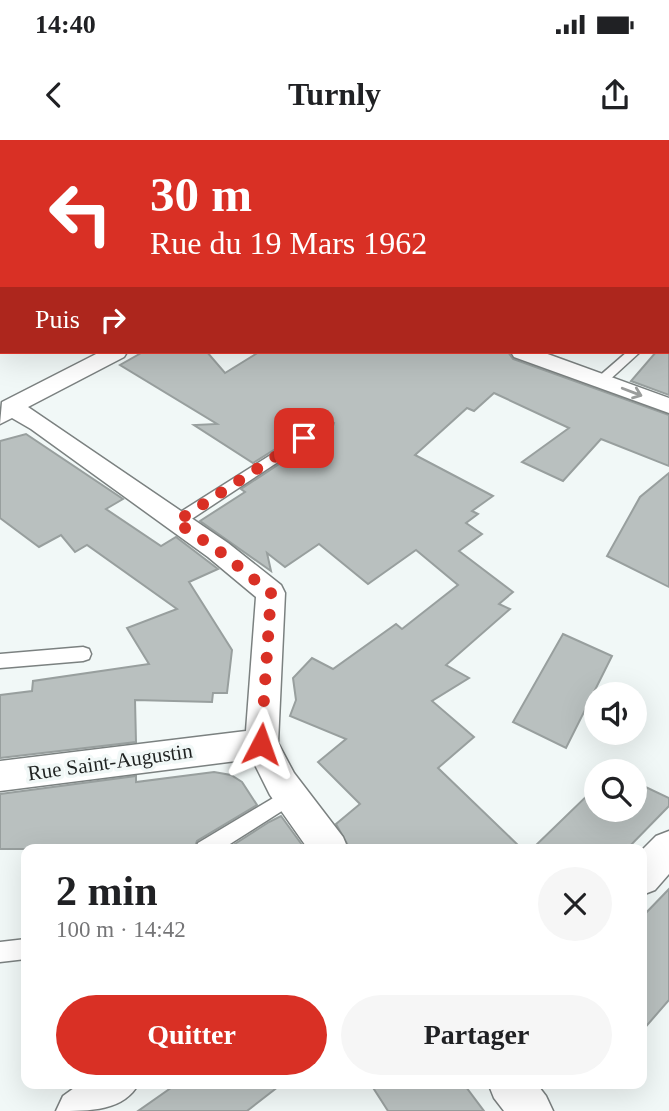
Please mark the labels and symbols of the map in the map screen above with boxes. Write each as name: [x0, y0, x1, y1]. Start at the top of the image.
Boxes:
one-way arrow: [621, 387, 643, 400]
pin: [274, 408, 334, 468]
position arrow: [224, 707, 298, 781]
street label: Rue Saint-Augustin: [26, 738, 194, 785]

